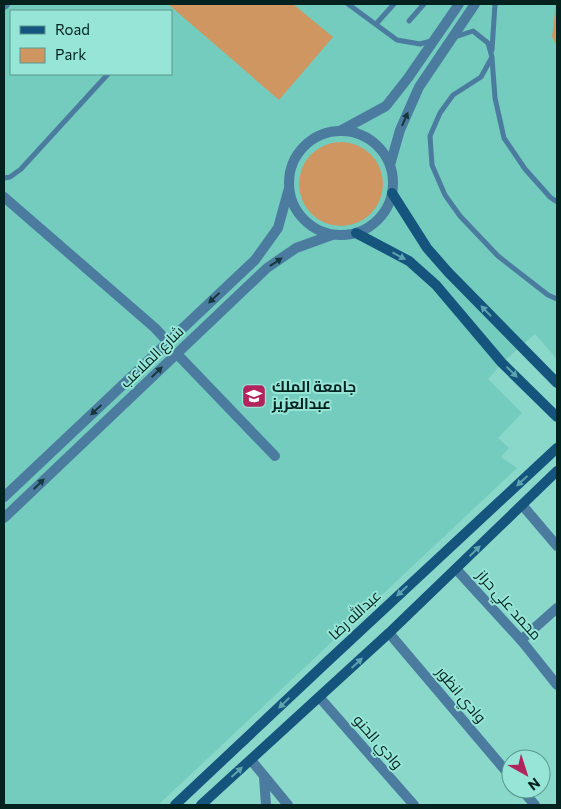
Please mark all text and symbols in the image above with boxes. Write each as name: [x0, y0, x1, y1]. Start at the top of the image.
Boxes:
legend: [10, 10, 172, 75]
text: Road: [55, 20, 90, 38]
text: Park: [55, 45, 86, 63]
one-way arrow: [402, 112, 410, 126]
one-way arrow: [392, 252, 407, 260]
one-way arrow: [269, 257, 283, 267]
one-way arrow: [209, 292, 221, 304]
one-way arrow: [480, 306, 492, 318]
street label: شارع الملاعب: [116, 322, 189, 393]
one-way arrow: [151, 366, 163, 378]
one-way arrow: [506, 366, 518, 378]
place label: جامعة الملك عبدالعزيز: [271, 377, 356, 413]
school or university icon: جامعة الملك عبدالعزيز: [241, 383, 267, 409]
one-way arrow: [91, 404, 103, 416]
one-way arrow: [516, 475, 528, 487]
one-way arrow: [33, 478, 45, 490]
one-way arrow: [469, 545, 481, 557]
street label: محمد علي حراز: [470, 565, 546, 646]
one-way arrow: [397, 585, 409, 597]
street label: عبدالله رضا: [325, 586, 385, 644]
one-way arrow: [351, 657, 363, 669]
street label: وادي انظور: [429, 662, 490, 729]
one-way arrow: [278, 697, 290, 709]
street label: وادي الحنو: [347, 711, 407, 775]
north arrow: [501, 749, 551, 799]
one-way arrow: [231, 766, 243, 778]
text: N: [525, 775, 544, 794]

